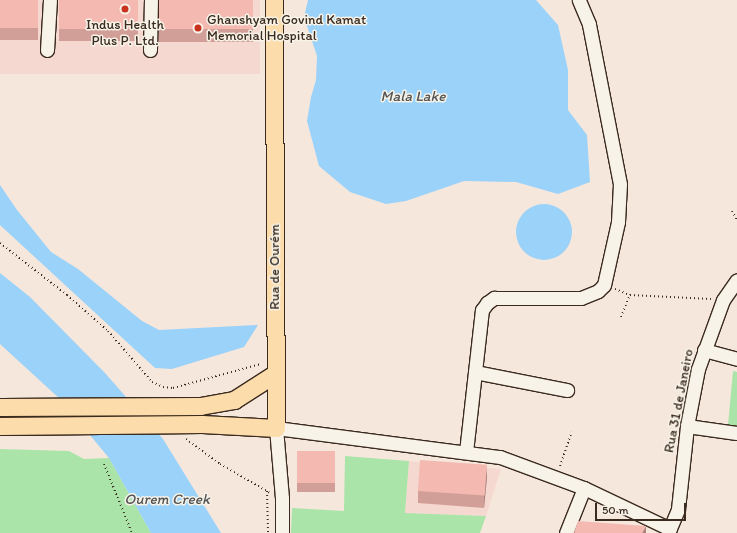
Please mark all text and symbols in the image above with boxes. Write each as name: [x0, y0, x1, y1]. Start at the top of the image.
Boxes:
marker: Indus Health Plus P. Ltd.: [119, 3, 131, 15]
place label: Ghanshyam Govind Kamat Memorial Hospital: [207, 12, 366, 44]
place label: Indus Health Plus P. Ltd.: [86, 17, 164, 50]
marker: Ghanshyam Govind Kamat Memorial Hospital: [192, 22, 204, 34]
water label: Mala Lake: [381, 88, 445, 106]
street label: Rua de Ourém: [267, 224, 283, 310]
street label: Rua 31 de Janeiro: [661, 348, 697, 454]
water label: Ourem Creek: [124, 491, 210, 509]
scale bar: [597, 495, 688, 521]
text: 50 m: [602, 503, 628, 517]

